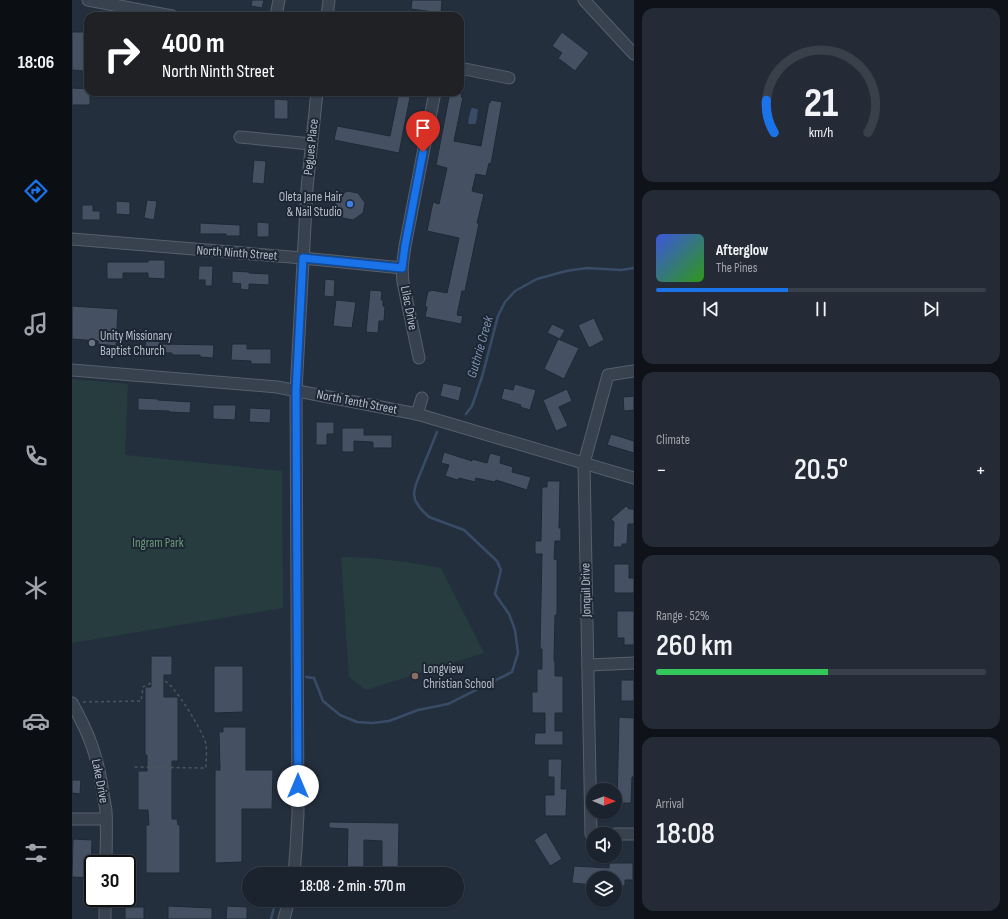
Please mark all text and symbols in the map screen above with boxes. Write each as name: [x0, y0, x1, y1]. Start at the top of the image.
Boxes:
text: 400 m: [162, 27, 225, 60]
icon: right: [96, 28, 148, 80]
text: 18:06: [18, 52, 54, 73]
text: North Ninth Street: [162, 61, 274, 82]
text: 21: [804, 79, 838, 128]
pin: [406, 111, 440, 152]
icon: arrive: [412, 117, 434, 139]
street label: Pegues Place: [300, 118, 322, 176]
text: km/h: [809, 124, 833, 141]
icon: directions: [22, 177, 50, 205]
place label: Oleta Jane Hair & Nail Studio: [279, 189, 342, 220]
marker: Oleta Jane Hair & Nail Studio: [345, 199, 355, 209]
text: Afterglow: [716, 241, 768, 260]
street label: North Ninth Street: [196, 242, 278, 264]
text: The Pines: [716, 260, 757, 276]
street label: Lilac Drive: [397, 285, 421, 331]
icon: previous: [700, 298, 722, 320]
icon: pause: [810, 298, 832, 320]
icon: next: [920, 298, 942, 320]
icon: music: [22, 310, 50, 338]
water label: Guthrie Creek: [463, 313, 497, 380]
place label: Unity Missionary Baptist Church: [100, 328, 172, 359]
marker: Unity Missionary Baptist Church: [87, 338, 97, 348]
street label: North Tenth Street: [315, 386, 399, 418]
text: Climate: [656, 432, 690, 448]
icon: phone: [22, 442, 50, 470]
text: 20.5°: [794, 452, 848, 488]
text: −: [656, 457, 667, 484]
text: +: [975, 457, 986, 484]
park label: Ingram Park: [132, 535, 184, 551]
street label: Jonquil Drive: [578, 563, 594, 618]
icon: climate: [22, 574, 50, 602]
text: Range · 52%: [656, 608, 709, 624]
text: 260 km: [656, 628, 733, 664]
place label: Longview Christian School: [423, 661, 494, 692]
marker: Longview Christian School: [410, 671, 420, 681]
icon: car: [22, 707, 50, 735]
street label: Lake Drive: [88, 758, 112, 804]
position arrow: [277, 765, 319, 807]
north arrow: [586, 783, 622, 819]
map controls: [586, 783, 622, 907]
text: Arrival: [656, 796, 684, 812]
text: 18:08: [656, 816, 715, 852]
button: sound: [586, 827, 622, 863]
icon: filters: [22, 839, 50, 867]
speed limit sign: 30: [84, 855, 136, 907]
button: layers: [586, 871, 622, 907]
text: 18:08 · 2 min · 570 m: [300, 877, 406, 896]

